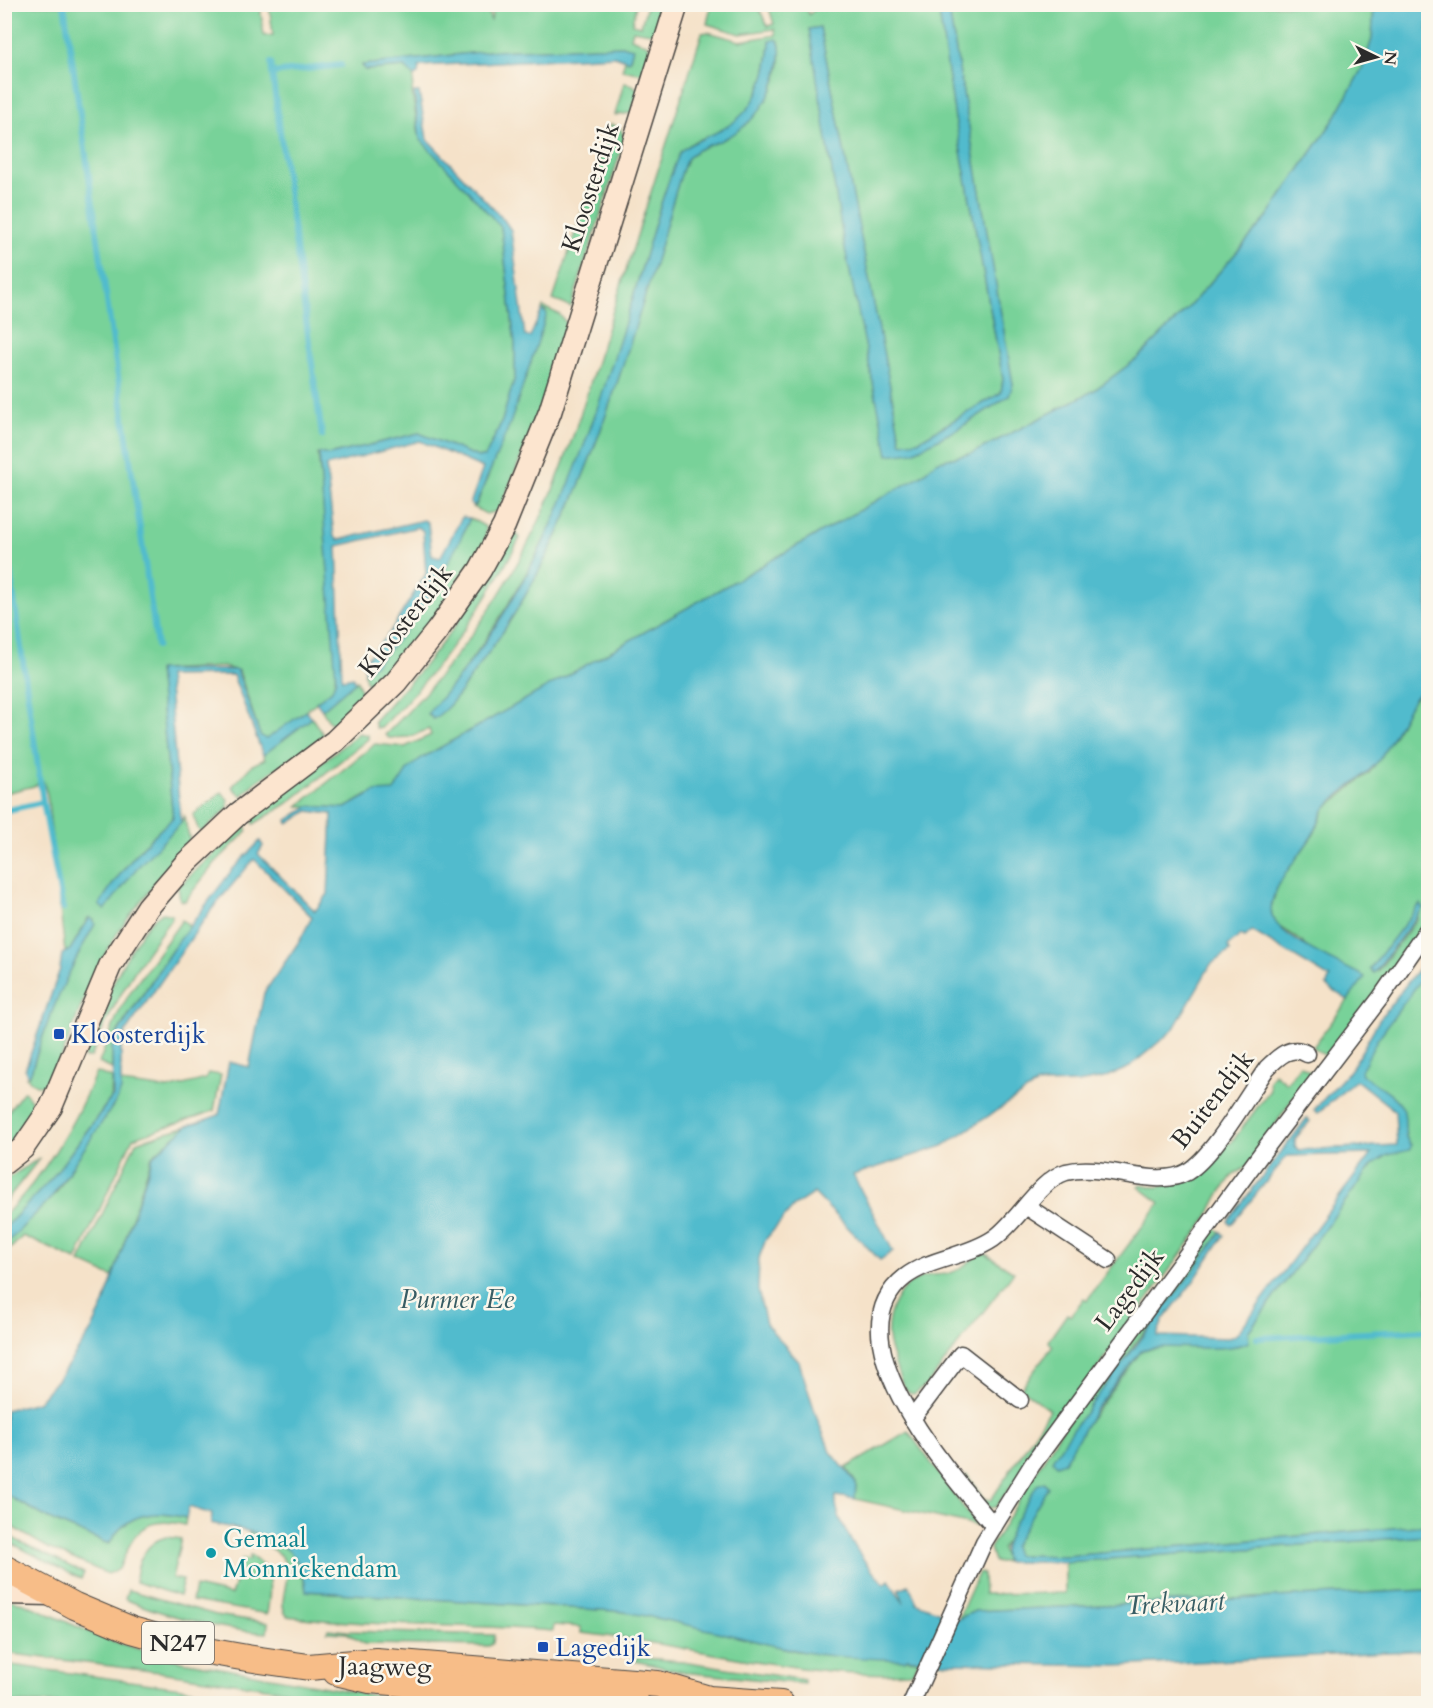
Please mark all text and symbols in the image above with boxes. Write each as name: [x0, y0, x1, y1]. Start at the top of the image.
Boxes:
north arrow: [1346, 27, 1406, 87]
text: N: [1378, 50, 1402, 66]
street label: Kloosterdijk: [553, 118, 628, 257]
street label: Kloosterdijk: [350, 556, 461, 684]
place label: Kloosterdijk: [71, 1017, 206, 1052]
marker: Kloosterdijk: [52, 1027, 66, 1041]
street label: Buitendijk: [1163, 1043, 1262, 1156]
street label: Lagedijk: [1087, 1240, 1172, 1338]
water label: Purmer Ee: [400, 1281, 515, 1318]
place label: Gemaal Monnickendam: [223, 1521, 398, 1586]
marker: Gemaal Monnickendam: [204, 1546, 218, 1560]
water label: Trekvaart: [1124, 1582, 1227, 1625]
road number: N247: [142, 1622, 214, 1664]
place label: Lagedijk: [555, 1630, 651, 1665]
marker: Lagedijk: [536, 1640, 550, 1654]
street label: Jaagweg: [334, 1648, 432, 1685]

